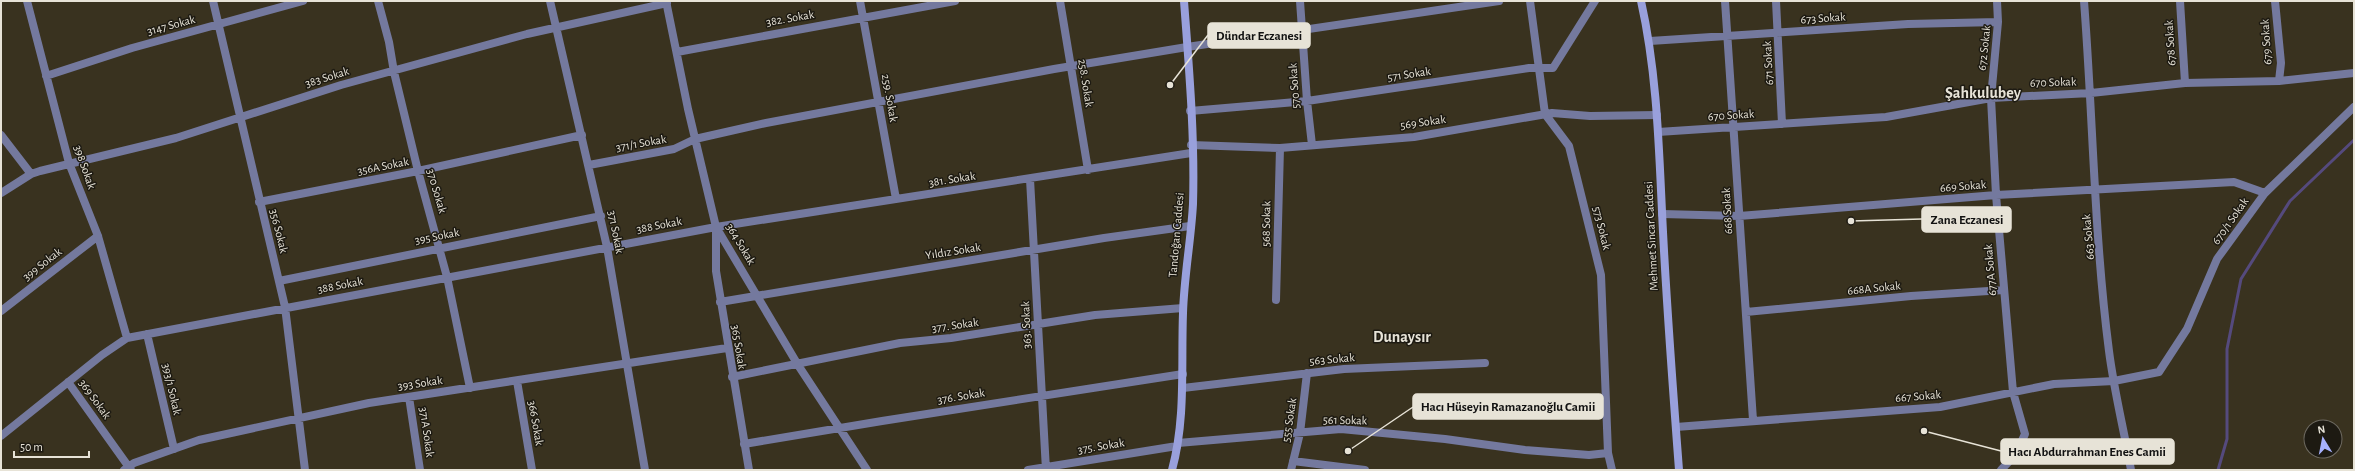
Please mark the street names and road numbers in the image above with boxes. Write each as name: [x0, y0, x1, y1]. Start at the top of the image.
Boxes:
street label: 382. Sokak: [765, 8, 815, 28]
street label: 673 Sokak: [1800, 10, 1846, 26]
street label: 3147 Sokak: [146, 13, 197, 37]
street label: 679 Sokak: [2258, 18, 2274, 65]
street label: 678 Sokak: [2162, 19, 2178, 66]
street label: 672 Sokak: [1976, 24, 1992, 71]
street label: 671 Sokak: [1761, 40, 1775, 85]
street label: 258. Sokak: [1076, 58, 1096, 108]
street label: 570 Sokak: [1286, 62, 1302, 109]
street label: 383 Sokak: [304, 65, 351, 89]
street label: 571 Sokak: [1386, 65, 1432, 83]
street label: 259. Sokak: [880, 73, 900, 123]
street label: 670 Sokak: [2030, 75, 2077, 89]
street label: 670 Sokak: [1707, 107, 1755, 123]
street label: 569 Sokak: [1399, 113, 1447, 131]
street label: 371/1 Sokak: [615, 133, 668, 153]
street label: 398 Sokak: [72, 143, 98, 191]
street label: 356A Sokak: [356, 155, 410, 177]
street label: 370 Sokak: [425, 167, 449, 215]
street label: 381. Sokak: [928, 169, 977, 189]
street label: 669 Sokak: [1939, 178, 1987, 194]
street label: Mehmet Sincar Caddesi: [1642, 181, 1660, 291]
street label: 668 Sokak: [1720, 187, 1734, 235]
street label: Tandoğan Caddesi: [1166, 192, 1186, 278]
street label: 670/1 Sokak: [2210, 195, 2251, 247]
street label: 568 Sokak: [1260, 200, 1272, 247]
street label: 573 Sokak: [1591, 205, 1613, 252]
street label: 356 Sokak: [268, 208, 290, 255]
street label: 371 Sokak: [606, 209, 626, 255]
street label: 663 Sokak: [2080, 213, 2096, 260]
street label: 388 Sokak: [635, 215, 683, 235]
street label: 364 Sokak: [724, 221, 758, 267]
street label: 395 Sokak: [414, 226, 461, 246]
street label: Yıldız Sokak: [925, 241, 982, 261]
street label: 677A Sokak: [1982, 243, 1998, 296]
street label: 399 Sokak: [20, 245, 64, 283]
street label: 388 Sokak: [316, 275, 364, 295]
street label: 668A Sokak: [1847, 279, 1902, 297]
street label: 363. Sokak: [1019, 300, 1033, 349]
street label: 377. Sokak: [931, 316, 980, 334]
street label: 365 Sokak: [730, 324, 749, 371]
street label: 563 Sokak: [1309, 351, 1356, 367]
street label: 393/1 Sokak: [160, 362, 184, 417]
street label: 393 Sokak: [397, 374, 444, 392]
street label: 369 Sokak: [77, 377, 114, 421]
street label: 376. Sokak: [936, 386, 986, 406]
street label: 667 Sokak: [1895, 388, 1942, 404]
street label: 555 Sokak: [1280, 397, 1298, 443]
street label: 366 Sokak: [526, 399, 546, 447]
street label: 371A Sokak: [418, 406, 437, 458]
street label: 561 Sokak: [1323, 414, 1368, 426]
street label: 375. Sokak: [1077, 436, 1126, 456]

